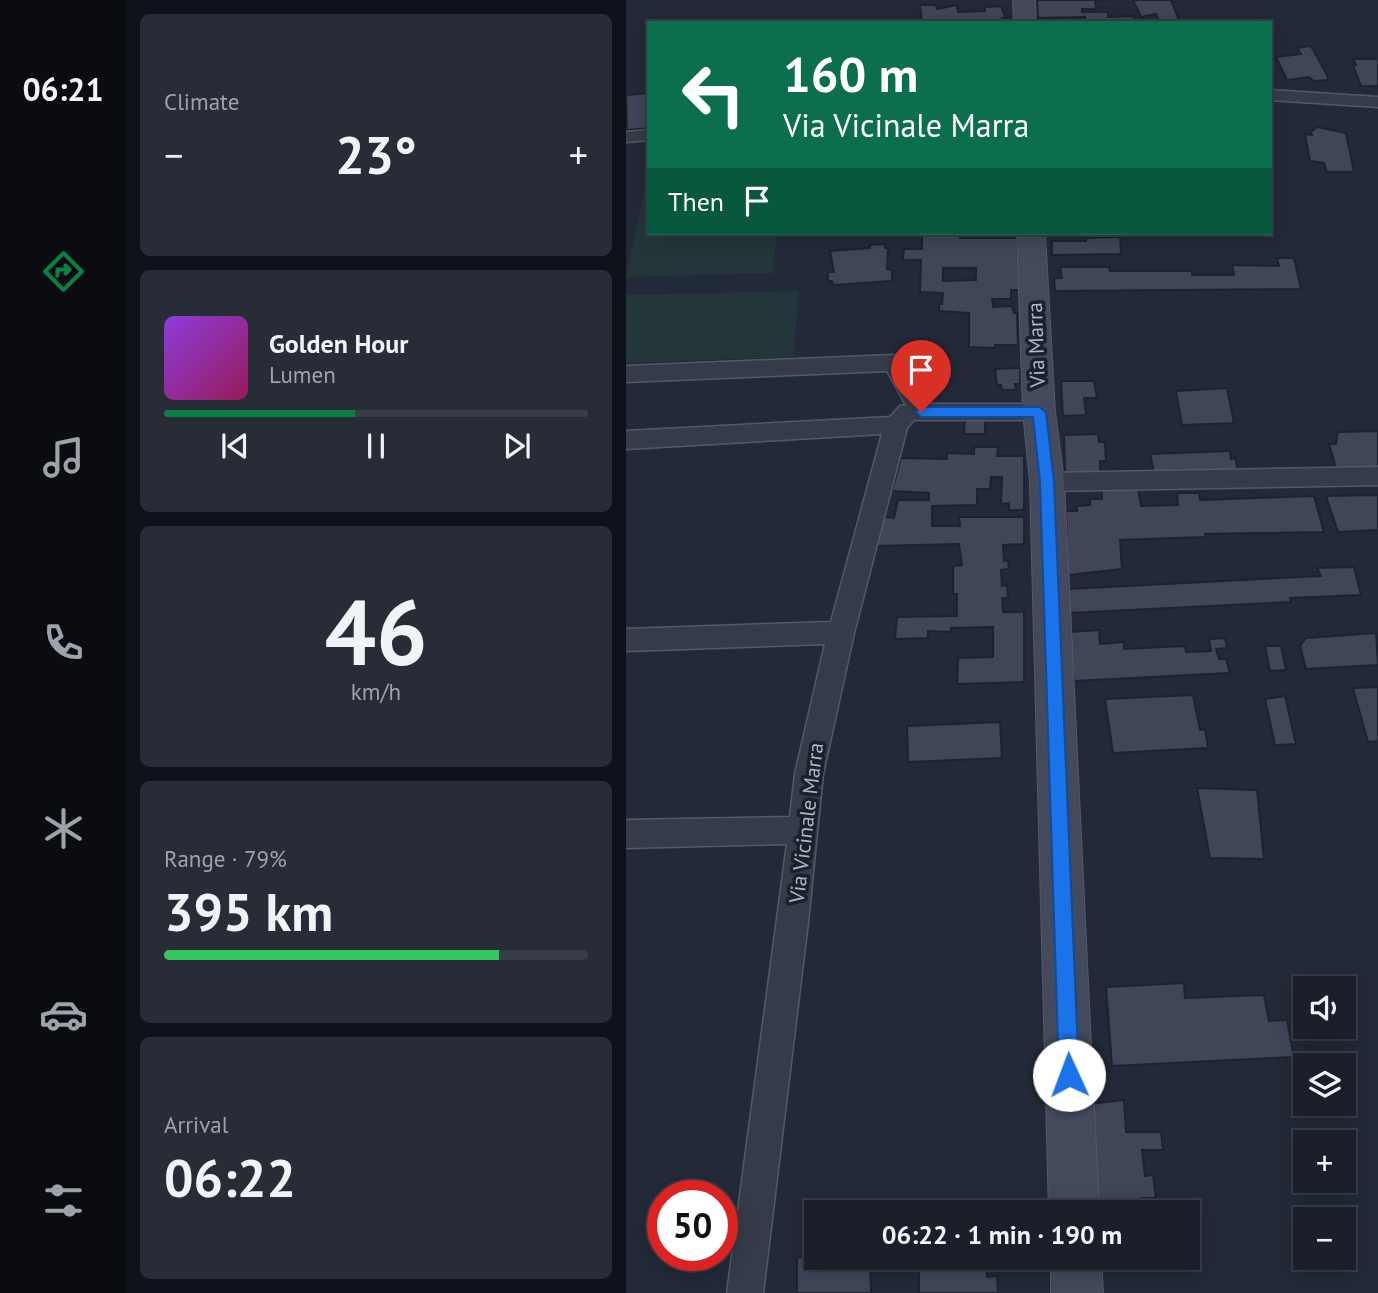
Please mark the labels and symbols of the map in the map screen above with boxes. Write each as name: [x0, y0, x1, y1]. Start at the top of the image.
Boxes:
street label: Via Marra: [1021, 302, 1051, 389]
pin: [891, 340, 951, 412]
street label: Via Vicinale Marra: [783, 741, 829, 906]
position arrow: [1032, 1038, 1106, 1112]
speed limit sign: 50: [647, 1180, 738, 1271]

